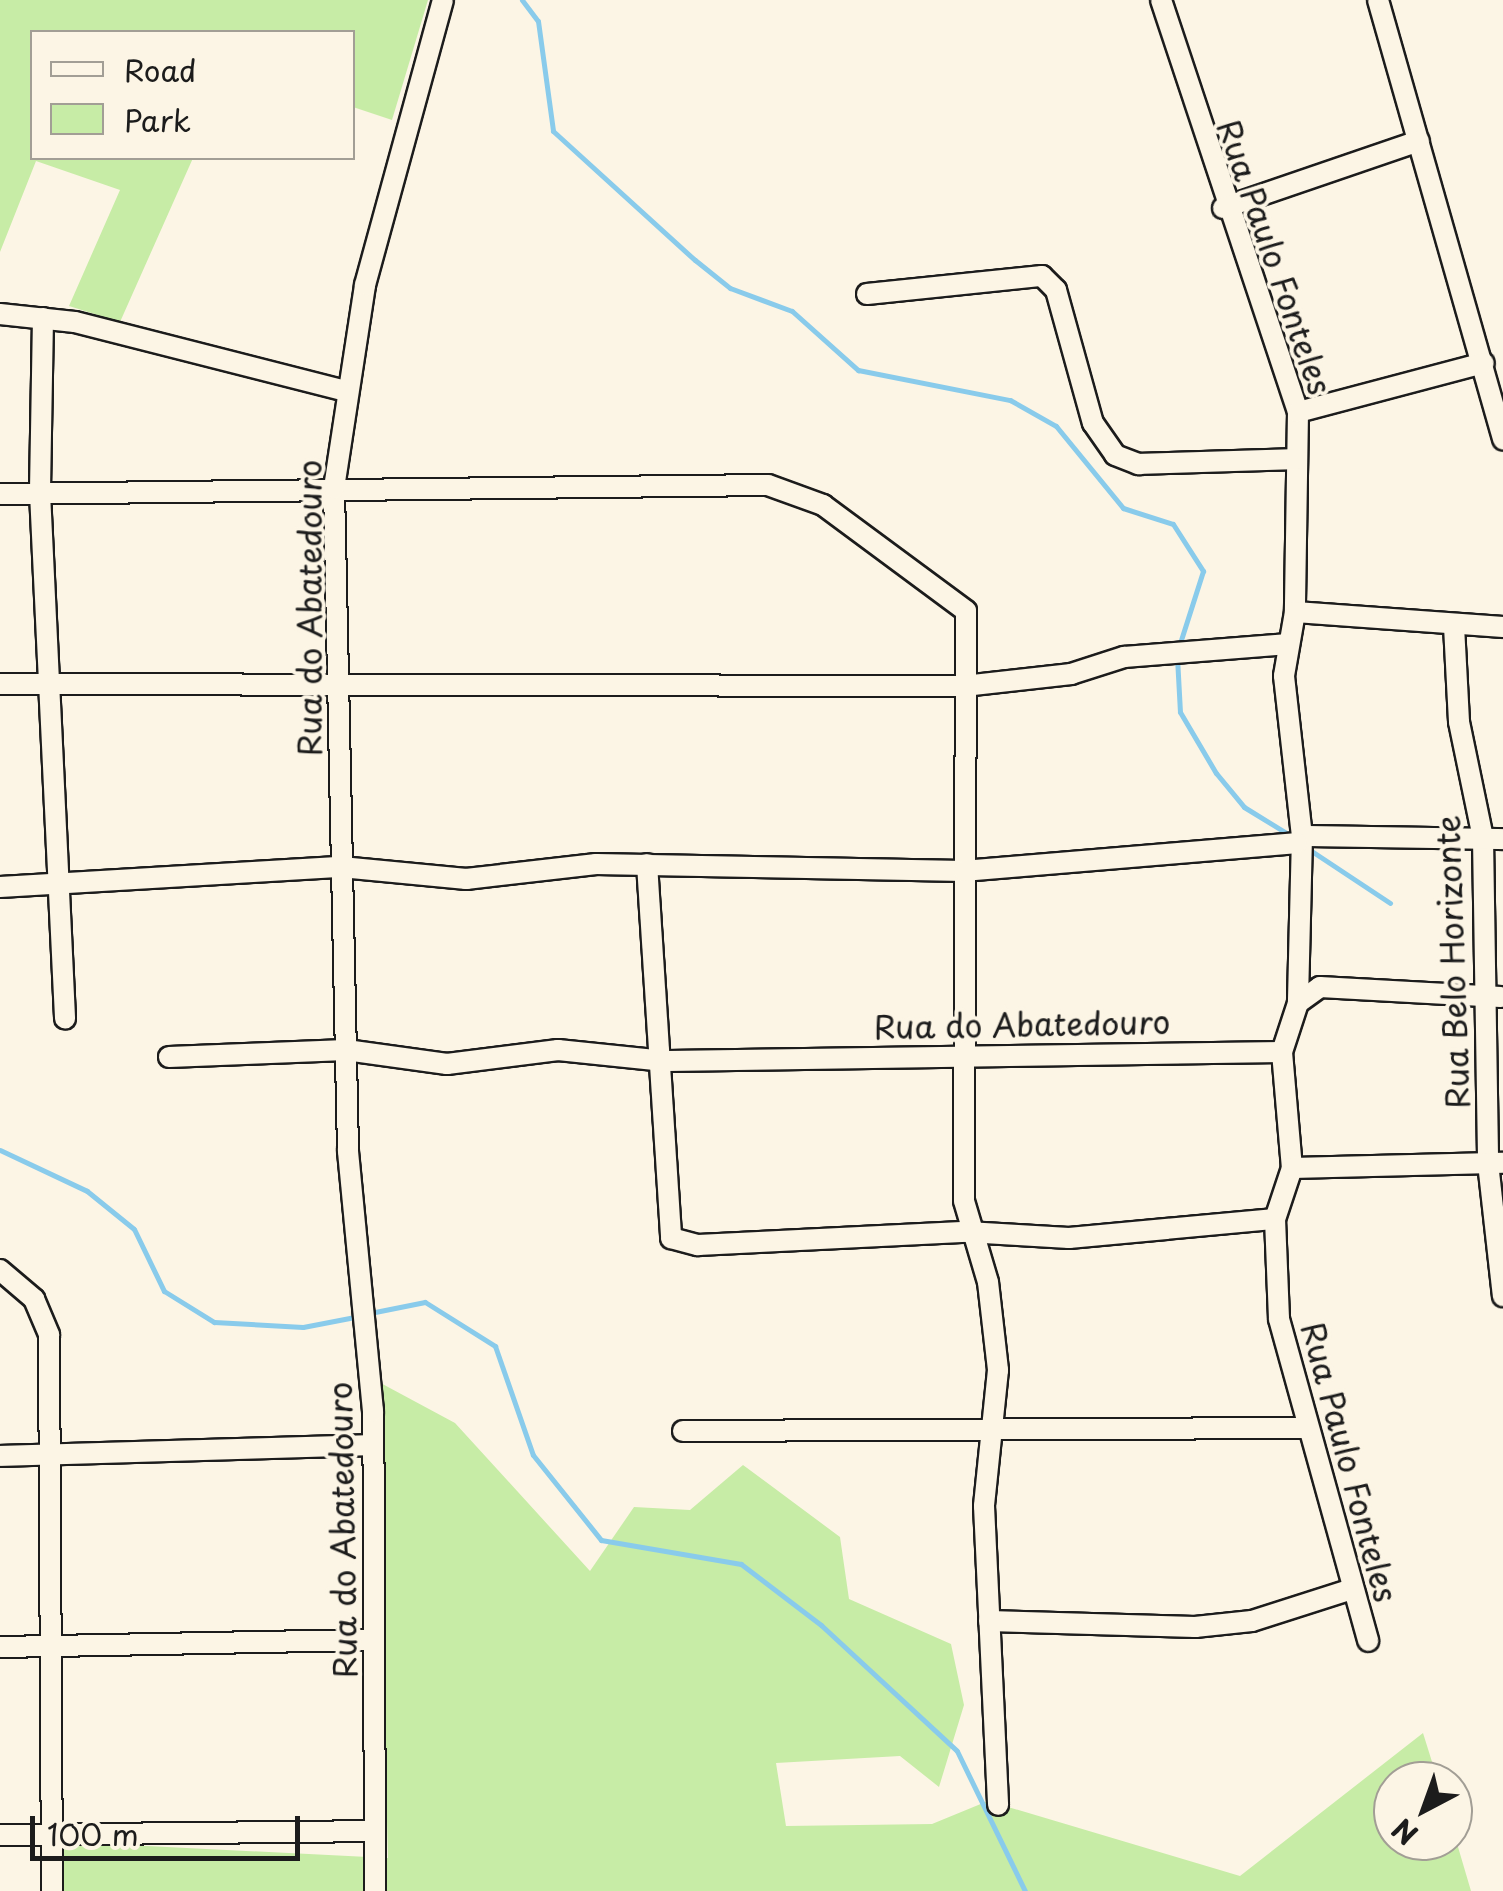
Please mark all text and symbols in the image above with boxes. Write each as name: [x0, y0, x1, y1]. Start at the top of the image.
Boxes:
legend: [30, 30, 355, 160]
text: Road: [124, 47, 197, 92]
text: Park: [124, 97, 191, 142]
street label: Rua Paulo Fonteles: [1210, 114, 1340, 400]
street label: Rua do Abatedouro: [290, 460, 328, 756]
street label: Rua Belo Horizonte: [1428, 814, 1476, 1110]
street label: Rua do Abatedouro: [873, 1002, 1171, 1046]
street label: Rua Paulo Fonteles: [1294, 1318, 1406, 1606]
street label: Rua do Abatedouro: [320, 1381, 364, 1679]
north arrow: [1373, 1761, 1473, 1861]
scale bar: [35, 1796, 305, 1858]
text: N: [1382, 1809, 1427, 1856]
text: 100 m: [47, 1811, 139, 1856]

